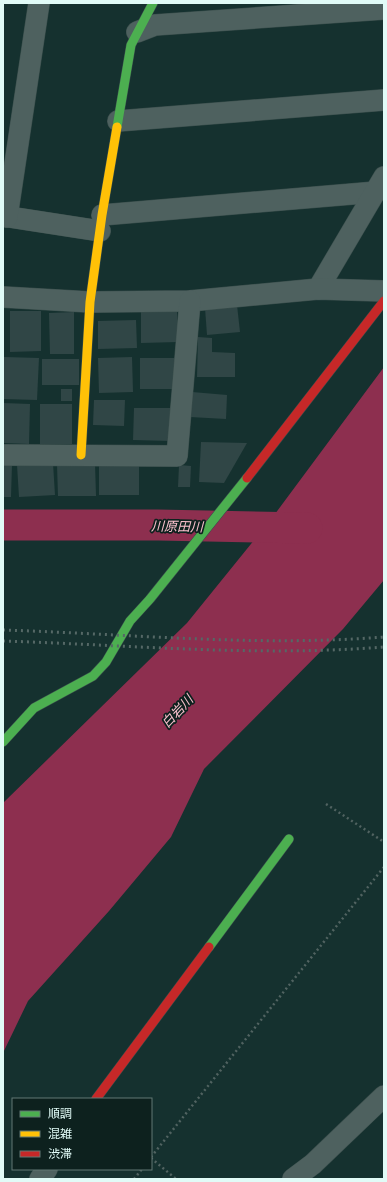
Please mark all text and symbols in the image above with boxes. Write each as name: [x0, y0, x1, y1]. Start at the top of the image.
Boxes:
water label: 川原田川: [151, 518, 205, 534]
water label: 白岩川: [158, 690, 198, 731]
legend: [12, 1098, 152, 1170]
text: 順調: [48, 1106, 72, 1121]
text: 混雑: [48, 1126, 72, 1141]
text: 渋滞: [48, 1146, 72, 1161]

